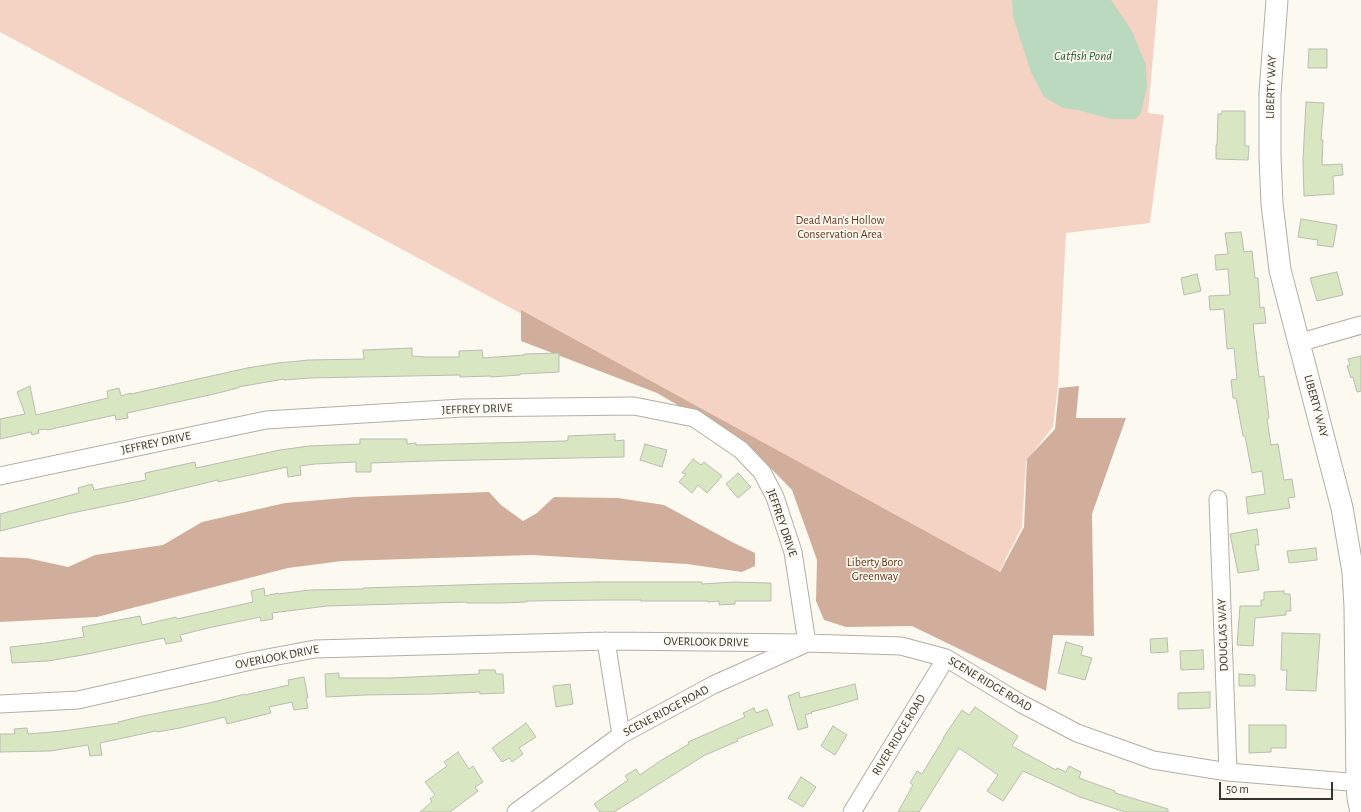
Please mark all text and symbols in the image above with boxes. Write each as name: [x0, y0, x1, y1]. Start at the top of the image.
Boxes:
water label: Catfish Pond: [1054, 48, 1112, 64]
street label: LIBERTY WAY: [1263, 55, 1279, 119]
park label: Dead Man's Hollow Conservation Area: [795, 213, 885, 241]
street label: LIBERTY WAY: [1301, 373, 1331, 439]
street label: JEFFREY DRIVE: [441, 401, 513, 417]
street label: JEFFREY DRIVE: [120, 429, 192, 457]
street label: JEFFREY DRIVE: [764, 487, 800, 559]
park label: Liberty Boro Greenway: [847, 555, 903, 583]
street label: DOUGLAS WAY: [1215, 598, 1231, 672]
street label: OVERLOOK DRIVE: [663, 634, 749, 650]
street label: OVERLOOK DRIVE: [234, 642, 320, 672]
street label: SCENE RIDGE ROAD: [946, 653, 1034, 715]
street label: SCENE RIDGE ROAD: [621, 682, 711, 740]
street label: RIVER RIDGE ROAD: [869, 692, 929, 778]
scale bar: [1221, 774, 1335, 800]
text: 50 m: [1226, 783, 1249, 795]

